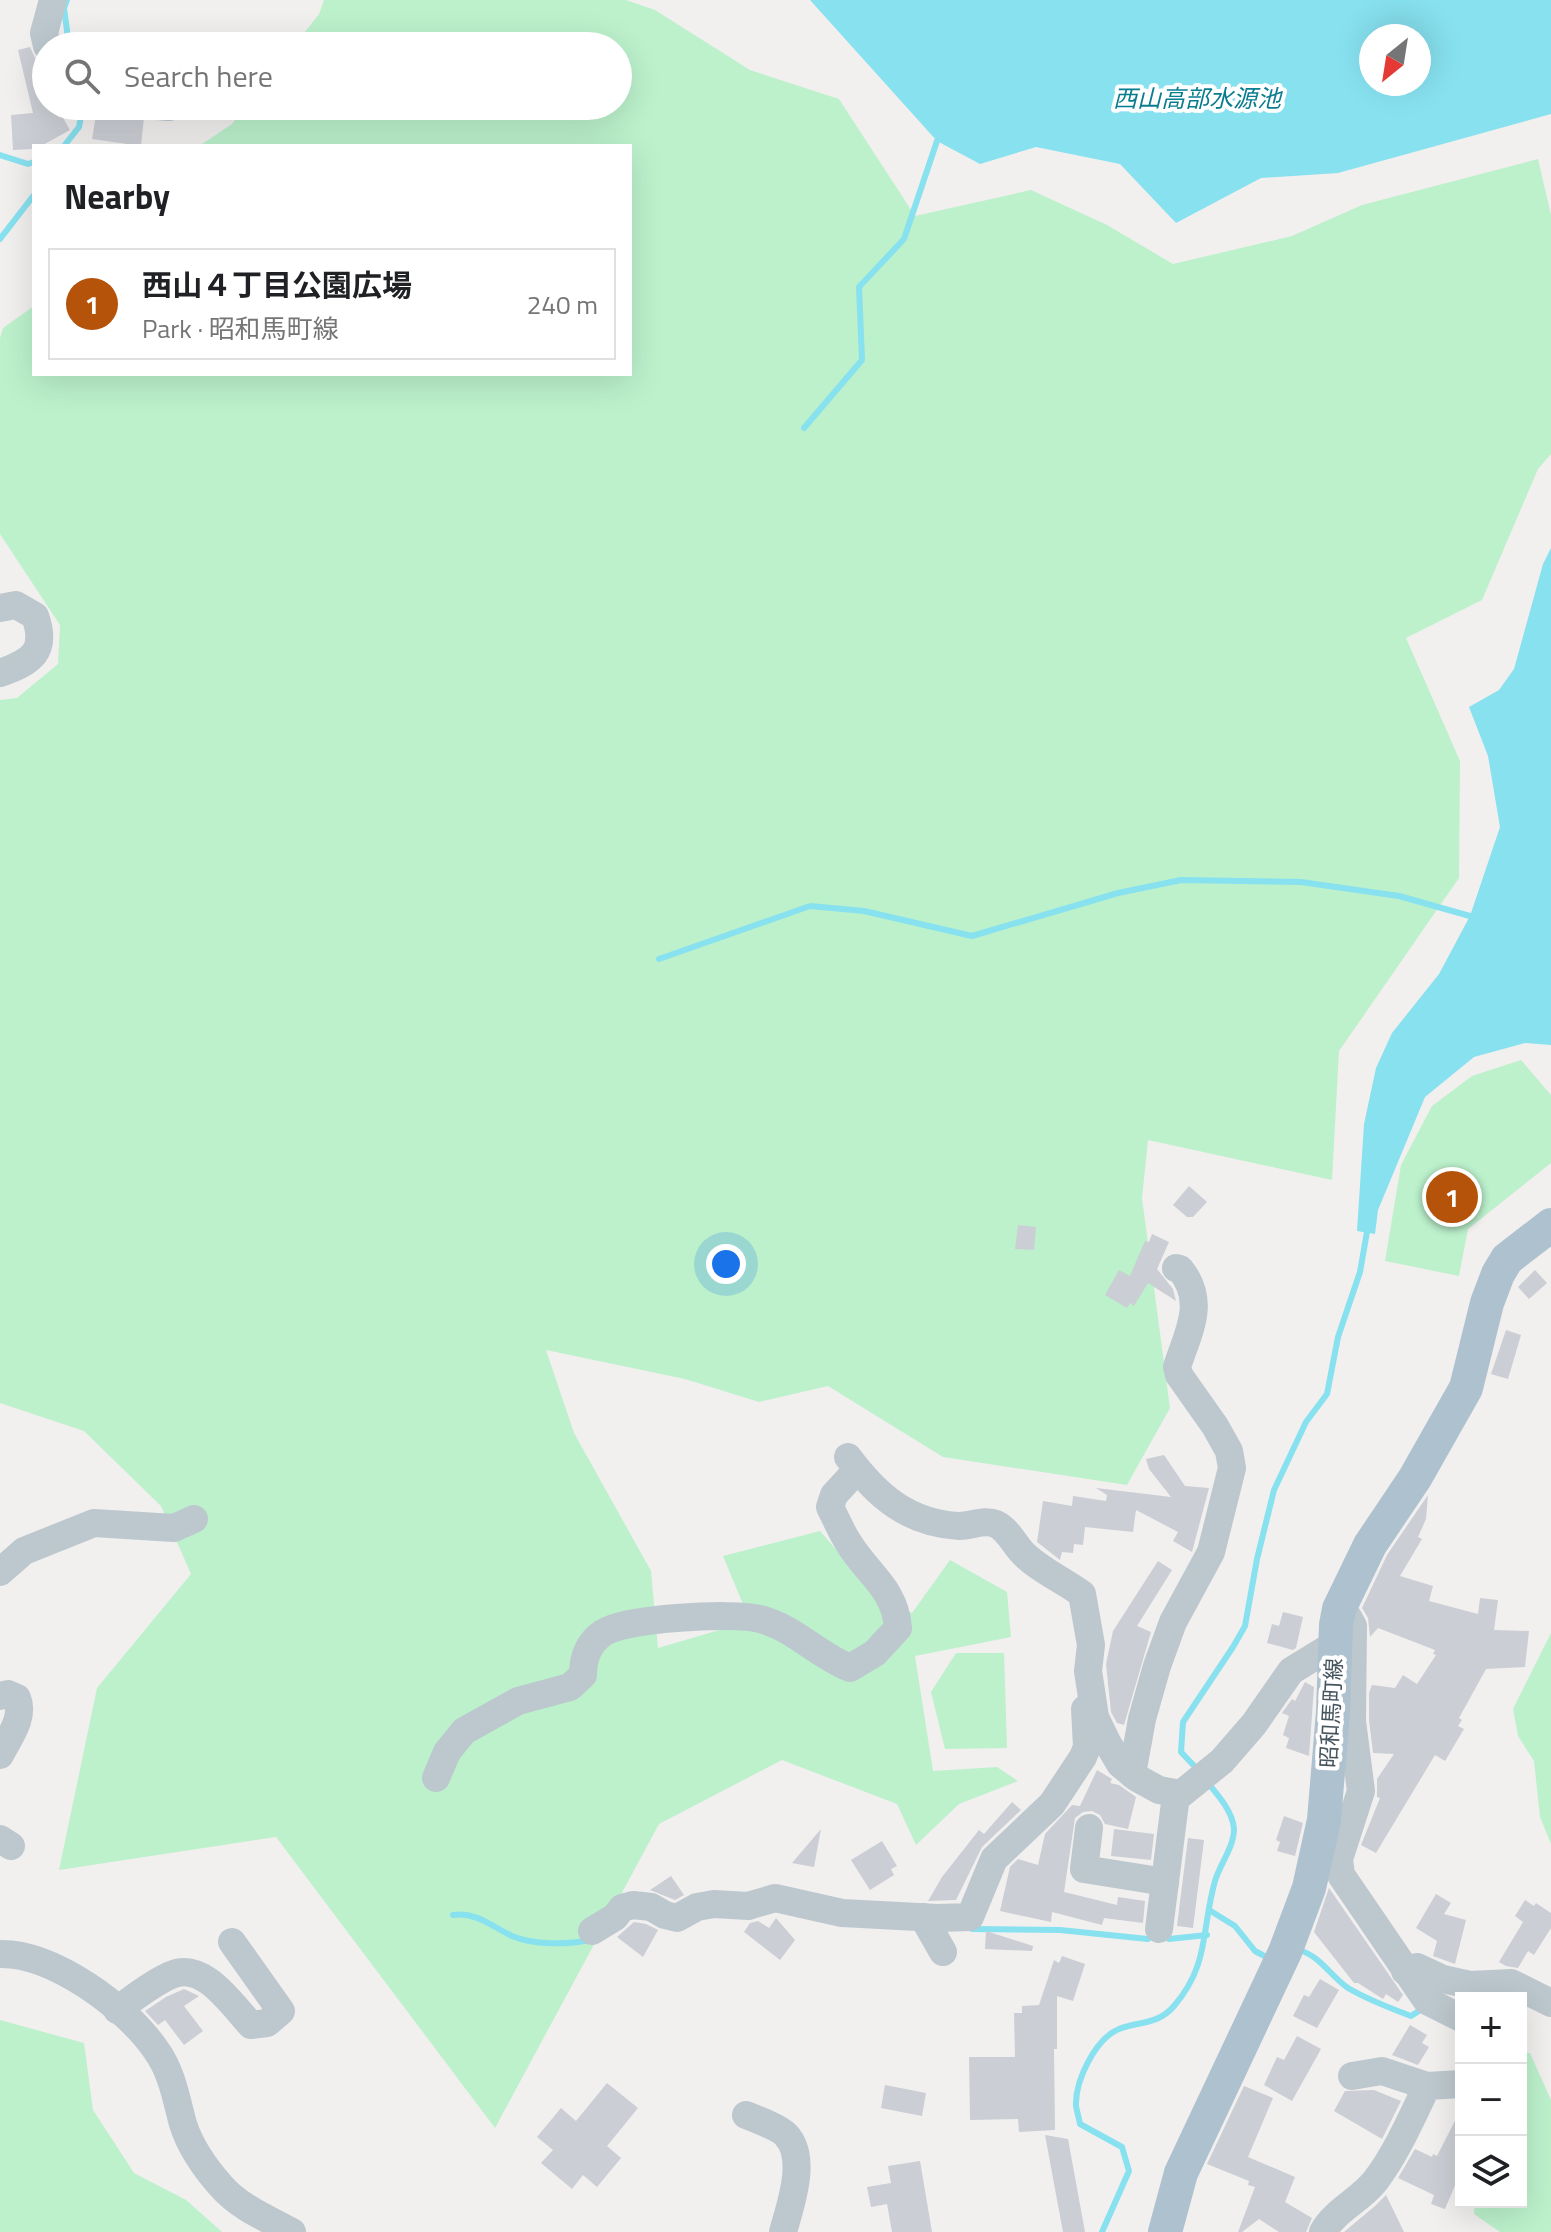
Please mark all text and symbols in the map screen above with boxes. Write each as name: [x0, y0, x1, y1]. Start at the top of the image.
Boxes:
north arrow: [1359, 24, 1431, 96]
search box: [32, 32, 632, 120]
text: Search here: [124, 53, 273, 99]
icon: search: [60, 54, 104, 98]
water label: 西山高部水源池: [1113, 80, 1283, 116]
text: Nearby: [64, 170, 170, 222]
text: 西山４丁目公園広場: [142, 262, 412, 308]
text: 1: [85, 285, 99, 324]
text: 240 m: [527, 285, 598, 324]
text: Park · 昭和馬町線: [142, 309, 339, 348]
pin: 1: [1426, 1167, 1478, 1227]
your location: [706, 1244, 746, 1284]
street label: 昭和馬町線: [1311, 1657, 1351, 1769]
map controls: [1455, 1992, 1527, 2208]
button: +: [1455, 1992, 1527, 2064]
button: −: [1455, 2064, 1527, 2136]
button: layers: [1455, 2136, 1527, 2208]

